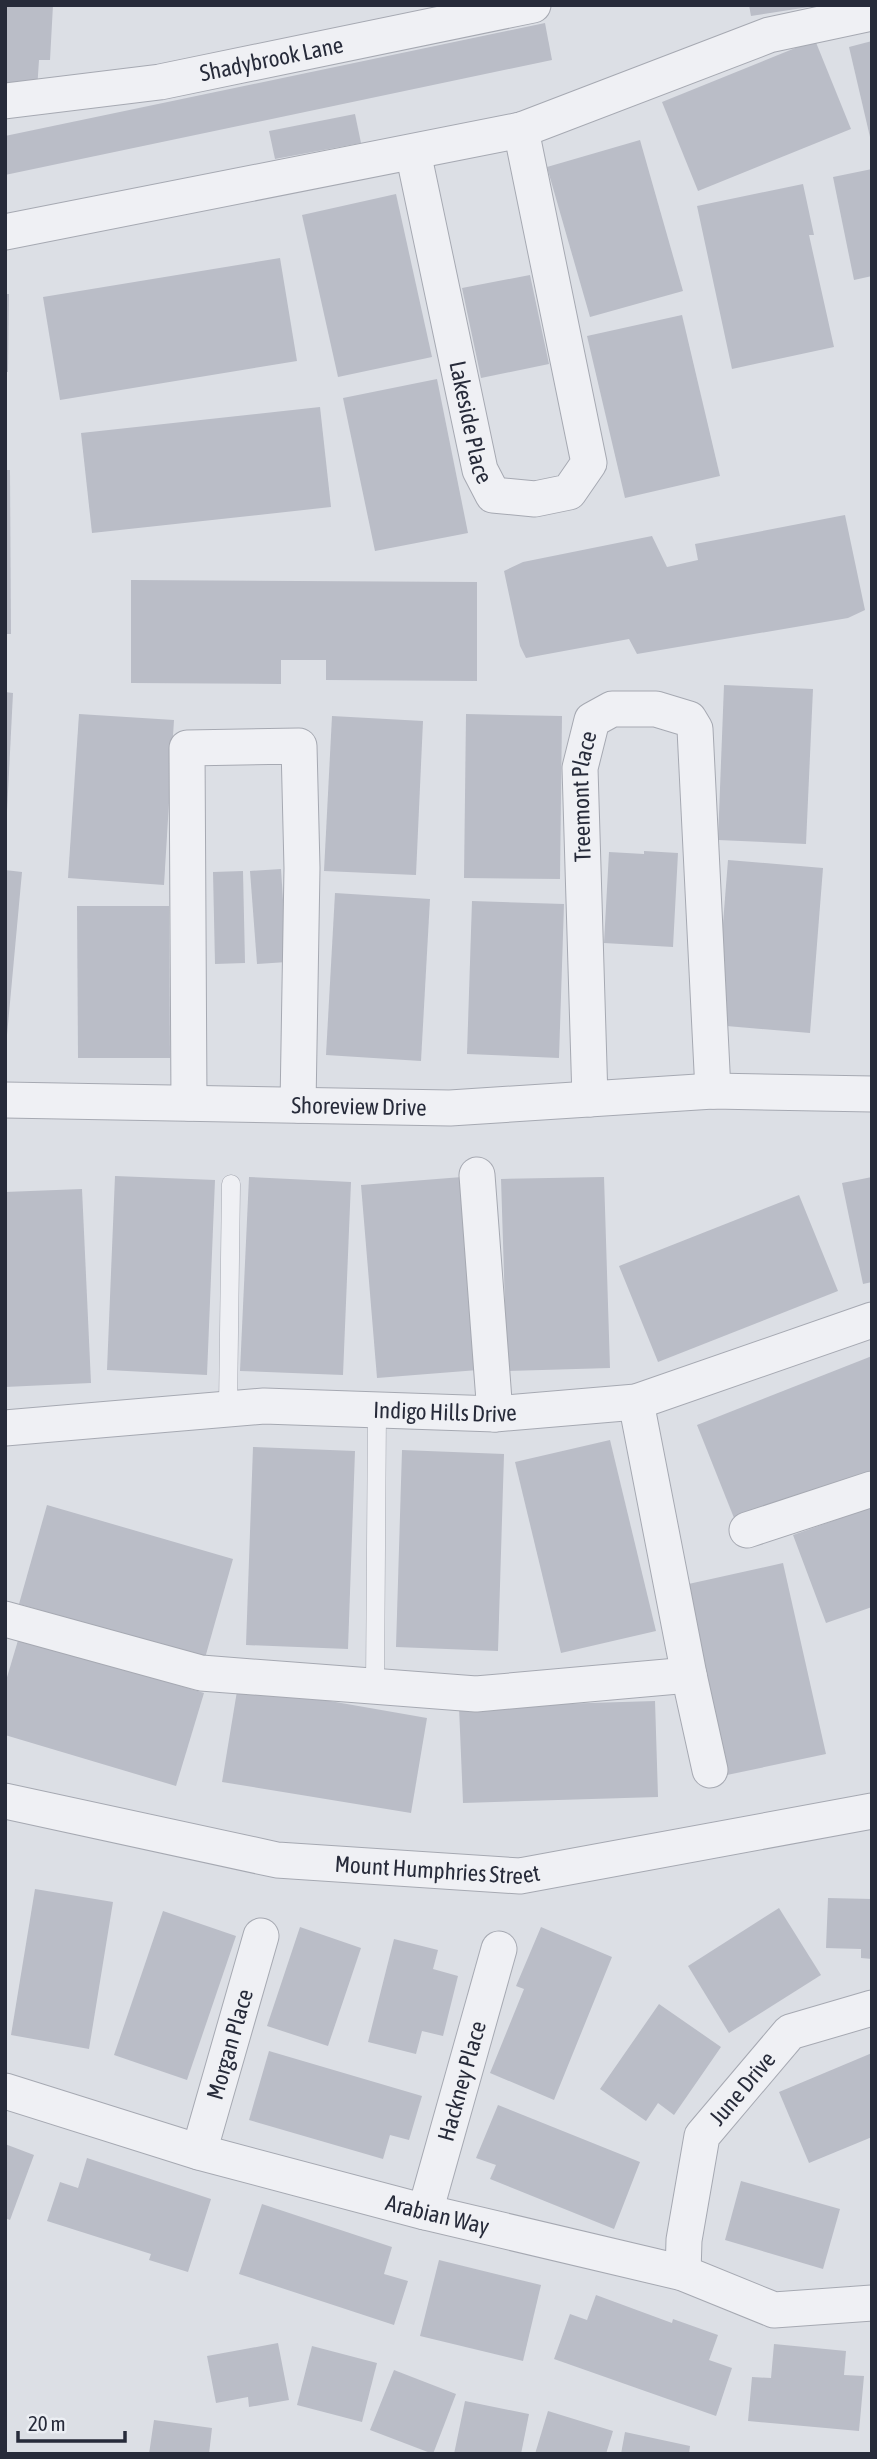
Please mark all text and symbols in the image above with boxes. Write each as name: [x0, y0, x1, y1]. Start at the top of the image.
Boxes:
street label: Shadybrook Lane: [197, 32, 345, 86]
street label: Lakeside Place: [444, 358, 498, 488]
street label: Treemont Place: [567, 728, 602, 862]
street label: Shoreview Drive: [291, 1092, 427, 1121]
street label: Indigo Hills Drive: [373, 1397, 518, 1427]
street label: Mount Humphries Street: [334, 1851, 542, 1889]
street label: Morgan Place: [202, 1986, 258, 2103]
street label: Hackney Place: [433, 2018, 491, 2144]
street label: June Drive: [704, 2046, 781, 2130]
street label: Arabian Way: [383, 2189, 492, 2240]
scale bar: [18, 2400, 124, 2444]
text: 20 m: [28, 2411, 66, 2435]

